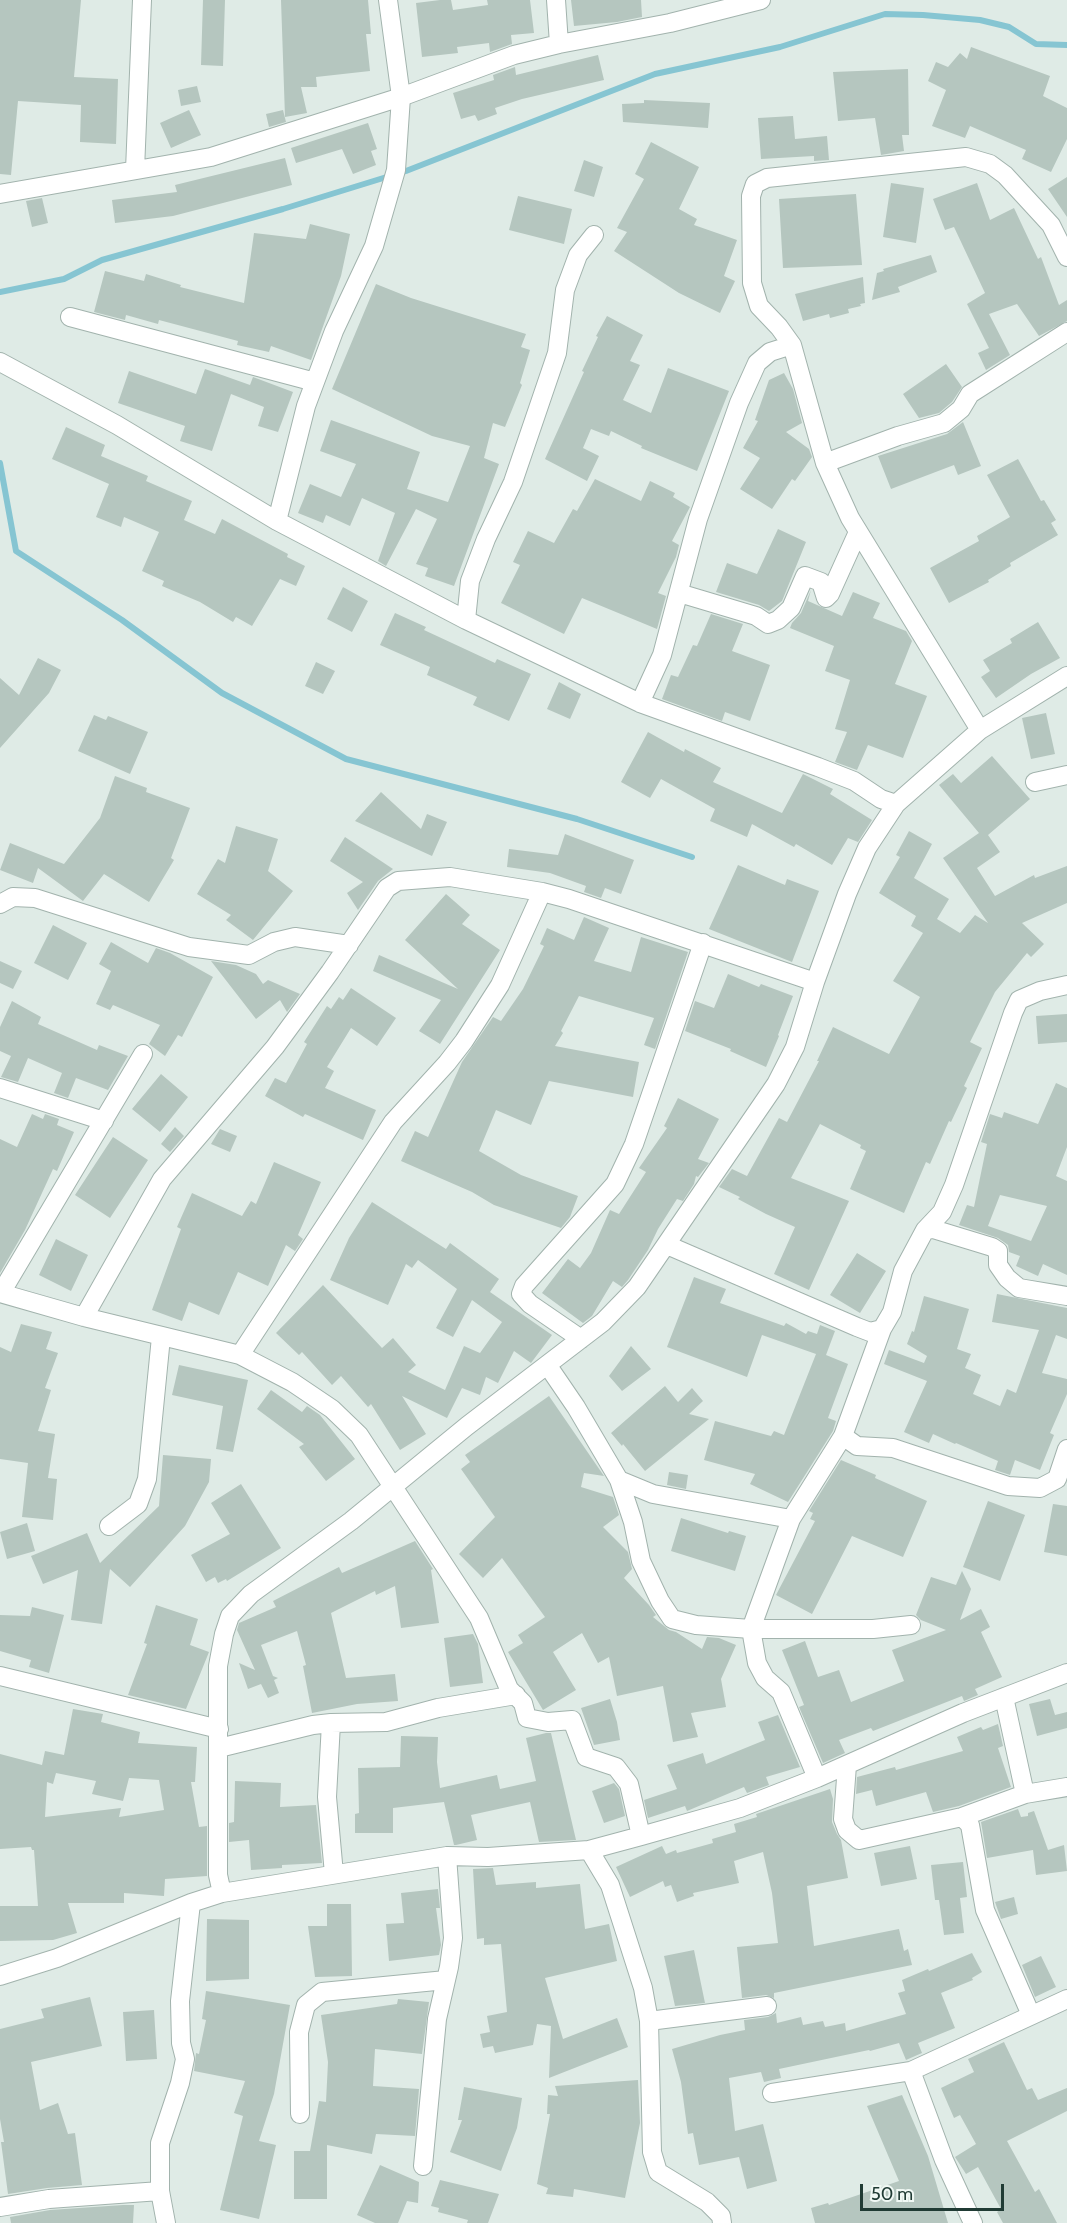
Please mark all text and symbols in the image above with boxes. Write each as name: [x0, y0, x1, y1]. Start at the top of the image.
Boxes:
scale bar: [863, 2172, 1007, 2210]
text: 50 m: [871, 2183, 913, 2205]

